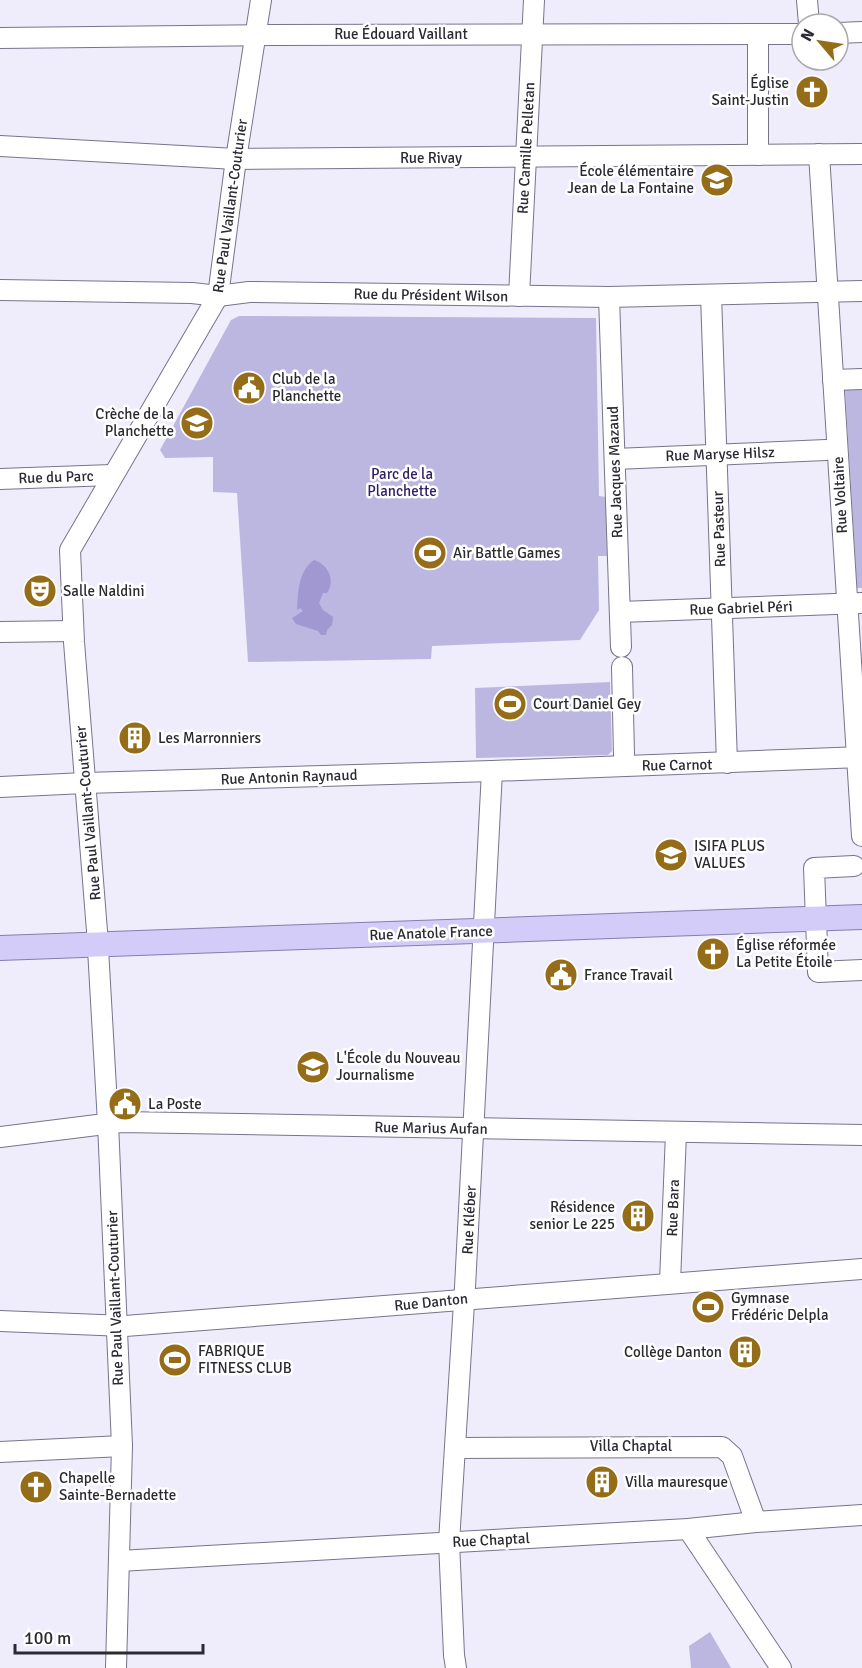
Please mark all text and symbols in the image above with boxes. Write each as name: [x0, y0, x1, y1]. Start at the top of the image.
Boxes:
north arrow: [790, 12, 850, 72]
street label: Rue Édouard Vaillant: [334, 24, 468, 43]
text: N: [796, 25, 819, 45]
place label: Église Saint-Justin: [711, 73, 789, 109]
church icon: Église Saint-Justin: [794, 74, 830, 110]
street label: Rue Camille Pelletan: [514, 82, 538, 214]
street label: Rue Paul Vaillant-Couturier: [209, 117, 251, 294]
street label: Rue Rivay: [400, 149, 462, 167]
place label: École élémentaire Jean de La Fontaine: [567, 161, 694, 197]
school or university icon: École élémentaire Jean de La Fontaine: [699, 162, 735, 198]
street label: Rue du Président Wilson: [353, 285, 509, 305]
public building icon: Club de la Planchette: [231, 370, 267, 406]
place label: Club de la Planchette: [272, 370, 341, 405]
place label: Crèche de la Planchette: [95, 405, 174, 440]
school or university icon: Crèche de la Planchette: [179, 405, 215, 441]
street label: Rue Jacques Mazaud: [604, 406, 626, 538]
street label: Rue Maryse Hilsz: [665, 443, 775, 465]
street label: Rue Voltaire: [829, 456, 851, 534]
park label: Parc de la Planchette: [367, 465, 437, 500]
street label: Rue du Parc: [18, 467, 94, 487]
street label: Rue Pasteur: [709, 490, 729, 567]
sports icon: Air Battle Games: [412, 535, 448, 571]
place label: Air Battle Games: [453, 544, 561, 562]
theatre icon: Salle Naldini: [22, 573, 58, 609]
place label: Salle Naldini: [63, 582, 145, 600]
street label: Rue Gabriel Péri: [689, 597, 793, 619]
sports icon: Court Daniel Gey: [492, 686, 528, 722]
place label: Court Daniel Gey: [533, 695, 641, 713]
building icon: Les Marronniers: [117, 720, 153, 756]
street label: Rue Paul Vaillant-Couturier: [71, 724, 105, 901]
place label: Les Marronniers: [158, 729, 262, 747]
street label: Rue Carnot: [641, 755, 713, 775]
street label: Rue Antonin Raynaud: [220, 766, 358, 788]
school or university icon: ISIFA PLUS VALUES: [653, 837, 689, 873]
place label: ISIFA PLUS VALUES: [694, 837, 765, 872]
street label: Rue Anatole France: [369, 922, 493, 944]
place label: Église réformée La Petite Étoile: [736, 935, 836, 971]
church icon: Église réformée La Petite Étoile: [695, 936, 731, 972]
public building icon: France Travail: [543, 957, 579, 993]
place label: France Travail: [584, 966, 673, 984]
place label: L'École du Nouveau Journalisme: [336, 1048, 461, 1084]
school or university icon: L'École du Nouveau Journalisme: [295, 1049, 331, 1085]
public building icon: La Poste: [107, 1086, 143, 1122]
place label: La Poste: [148, 1095, 202, 1113]
street label: Rue Marius Aufan: [374, 1118, 488, 1138]
street label: Rue Bara: [663, 1179, 683, 1237]
street label: Rue Kléber: [458, 1184, 480, 1255]
place label: Résidence senior Le 225: [530, 1198, 615, 1233]
building icon: Résidence senior Le 225: [620, 1198, 656, 1234]
street label: Rue Paul Vaillant-Couturier: [103, 1210, 127, 1386]
street label: Rue Danton: [393, 1289, 469, 1315]
sports icon: Gymnase Frédéric Delpla: [690, 1289, 726, 1325]
place label: Gymnase Frédéric Delpla: [731, 1289, 829, 1324]
building icon: Collège Danton: [727, 1334, 763, 1370]
sports icon: FABRIQUE FITNESS CLUB: [157, 1342, 193, 1378]
place label: FABRIQUE FITNESS CLUB: [198, 1342, 292, 1377]
place label: Collège Danton: [624, 1343, 722, 1361]
street label: Villa Chaptal: [590, 1437, 672, 1455]
building icon: Villa mauresque: [584, 1464, 620, 1500]
church icon: Chapelle Sainte-Bernadette: [18, 1469, 54, 1505]
place label: Chapelle Sainte-Bernadette: [59, 1469, 176, 1504]
place label: Villa mauresque: [625, 1473, 728, 1491]
street label: Rue Chaptal: [452, 1529, 530, 1551]
scale bar: [15, 1617, 202, 1655]
text: 100 m: [24, 1627, 71, 1649]

